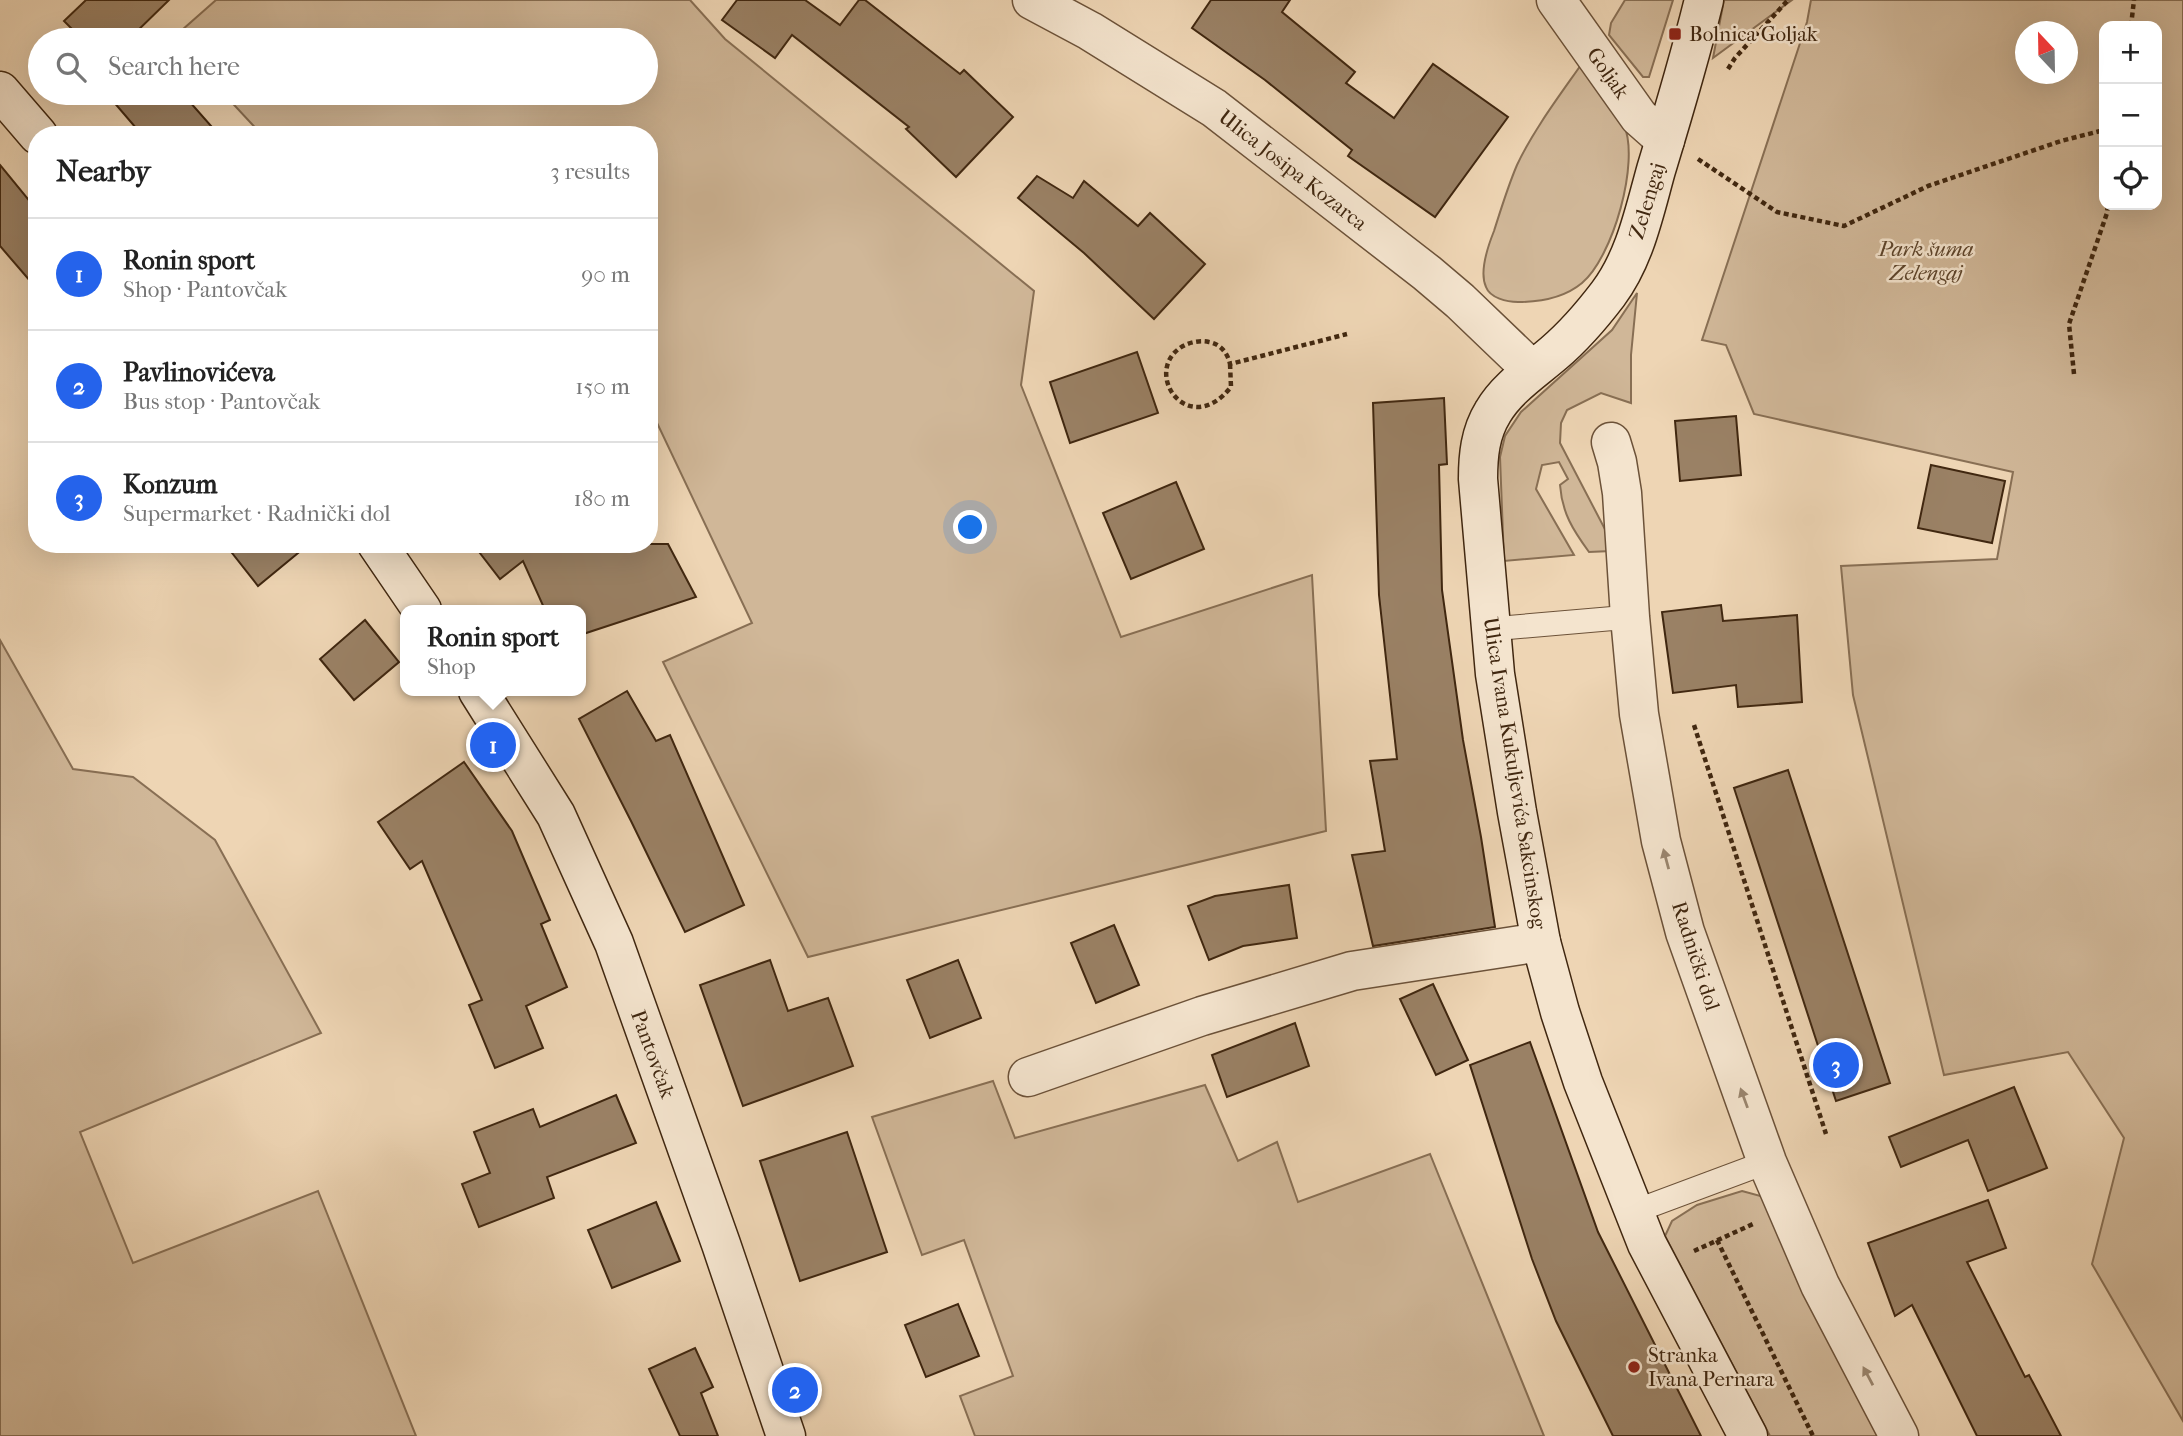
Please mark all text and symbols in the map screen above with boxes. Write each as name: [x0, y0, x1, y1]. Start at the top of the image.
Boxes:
north arrow: [2015, 21, 2078, 84]
map controls: [2099, 21, 2162, 210]
button: +: [2099, 21, 2162, 84]
place label: Bolnica Goljak: [1689, 22, 1818, 46]
marker: Bolnica Goljak: [1667, 26, 1683, 42]
search box: [28, 28, 658, 105]
street label: Goljak: [1582, 43, 1634, 103]
icon: search: [52, 48, 90, 86]
text: Search here: [108, 51, 240, 82]
button: −: [2099, 84, 2162, 147]
street label: Ulica Josipa Kozarca: [1214, 105, 1372, 236]
button: locate: [2099, 147, 2162, 210]
text: Nearby: [56, 154, 151, 189]
text: 3 results: [550, 158, 630, 185]
street label: Zelengaj: [1624, 160, 1670, 242]
park label: Park šuma Zelengaj: [1878, 237, 1974, 285]
text: Ronin sport: [123, 245, 255, 276]
text: 1: [75, 261, 83, 288]
text: 90 m: [581, 261, 630, 288]
text: Shop · Pantovčak: [123, 276, 287, 303]
text: Pavlinovićeva: [123, 357, 275, 388]
text: 2: [73, 373, 85, 400]
text: 150 m: [575, 373, 630, 400]
text: Bus stop · Pantovčak: [123, 388, 320, 415]
text: Konzum: [123, 469, 217, 500]
text: 3: [74, 485, 84, 512]
text: 180 m: [573, 485, 630, 512]
text: Supermarket · Radnički dol: [123, 500, 391, 527]
your location: [953, 510, 987, 544]
popup: [400, 605, 586, 696]
street label: Ulica Ivana Kukuljevića Sakcinskog: [1478, 615, 1552, 931]
text: Ronin sport: [427, 622, 559, 653]
text: Shop: [427, 653, 476, 680]
pin: 1: [470, 719, 516, 771]
one-way arrow: [1660, 848, 1671, 870]
street label: Radnički dol: [1667, 898, 1725, 1014]
street label: Pantovčak: [626, 1007, 680, 1101]
pin: 3: [1813, 1039, 1859, 1091]
one-way arrow: [1739, 1088, 1750, 1109]
place label: Stranka Ivana Pernara: [1648, 1343, 1775, 1391]
marker: Stranka Ivana Pernara: [1626, 1359, 1642, 1375]
pin: 2: [772, 1364, 818, 1416]
one-way arrow: [1862, 1365, 1874, 1385]

